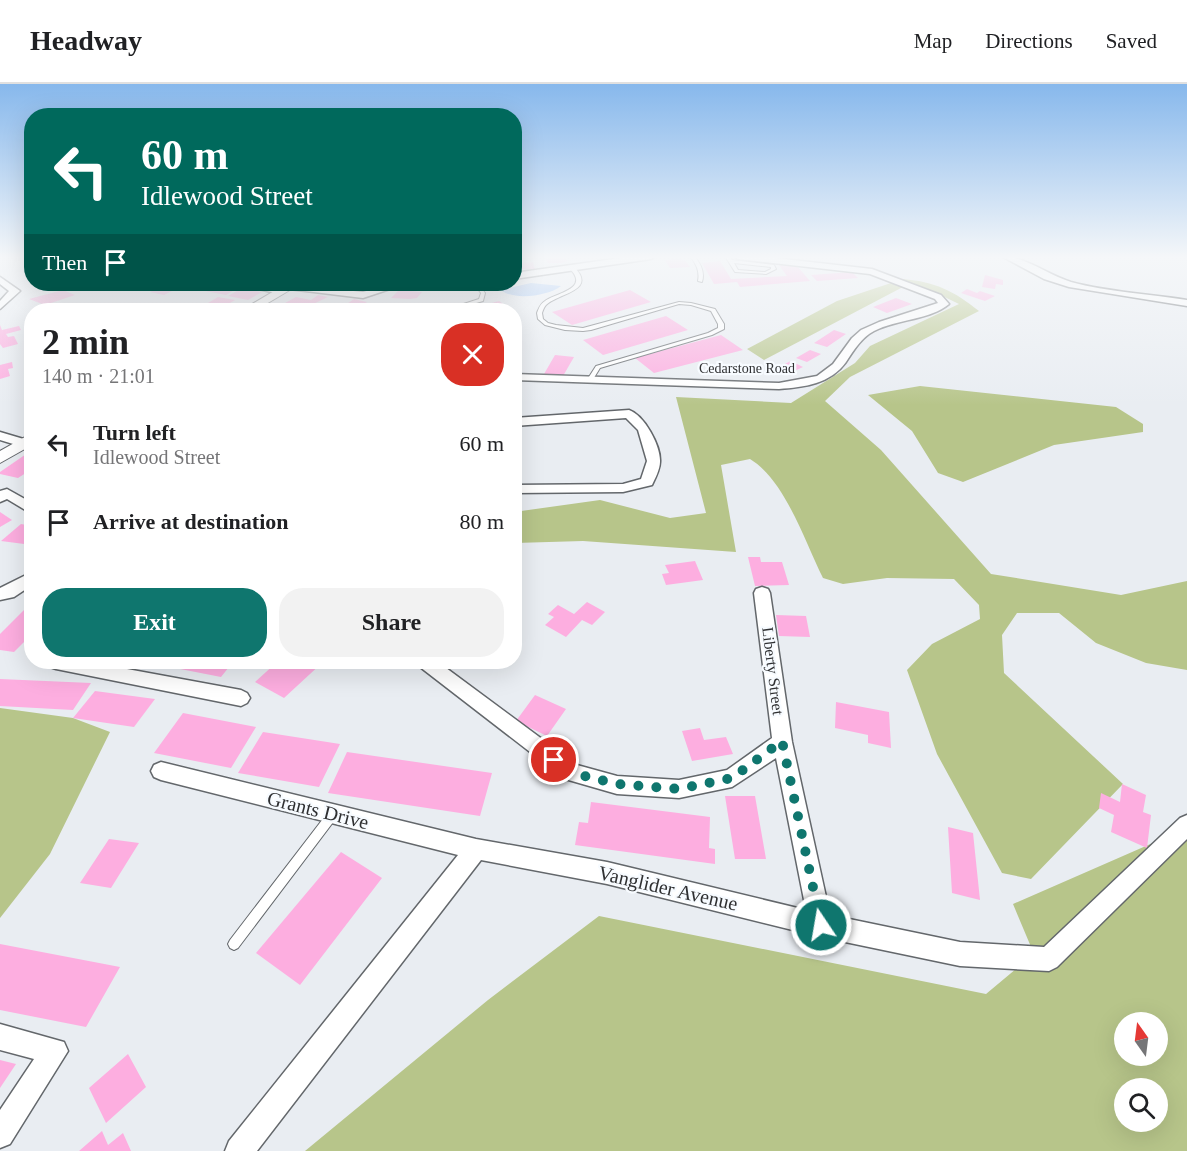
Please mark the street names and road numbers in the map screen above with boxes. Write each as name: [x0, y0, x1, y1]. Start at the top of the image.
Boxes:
street label: Cedarstone Road: [699, 361, 795, 376]
street label: Liberty Street: [758, 626, 787, 717]
street label: Grants Drive: [265, 787, 371, 833]
street label: Vanglider Avenue: [596, 861, 740, 916]

